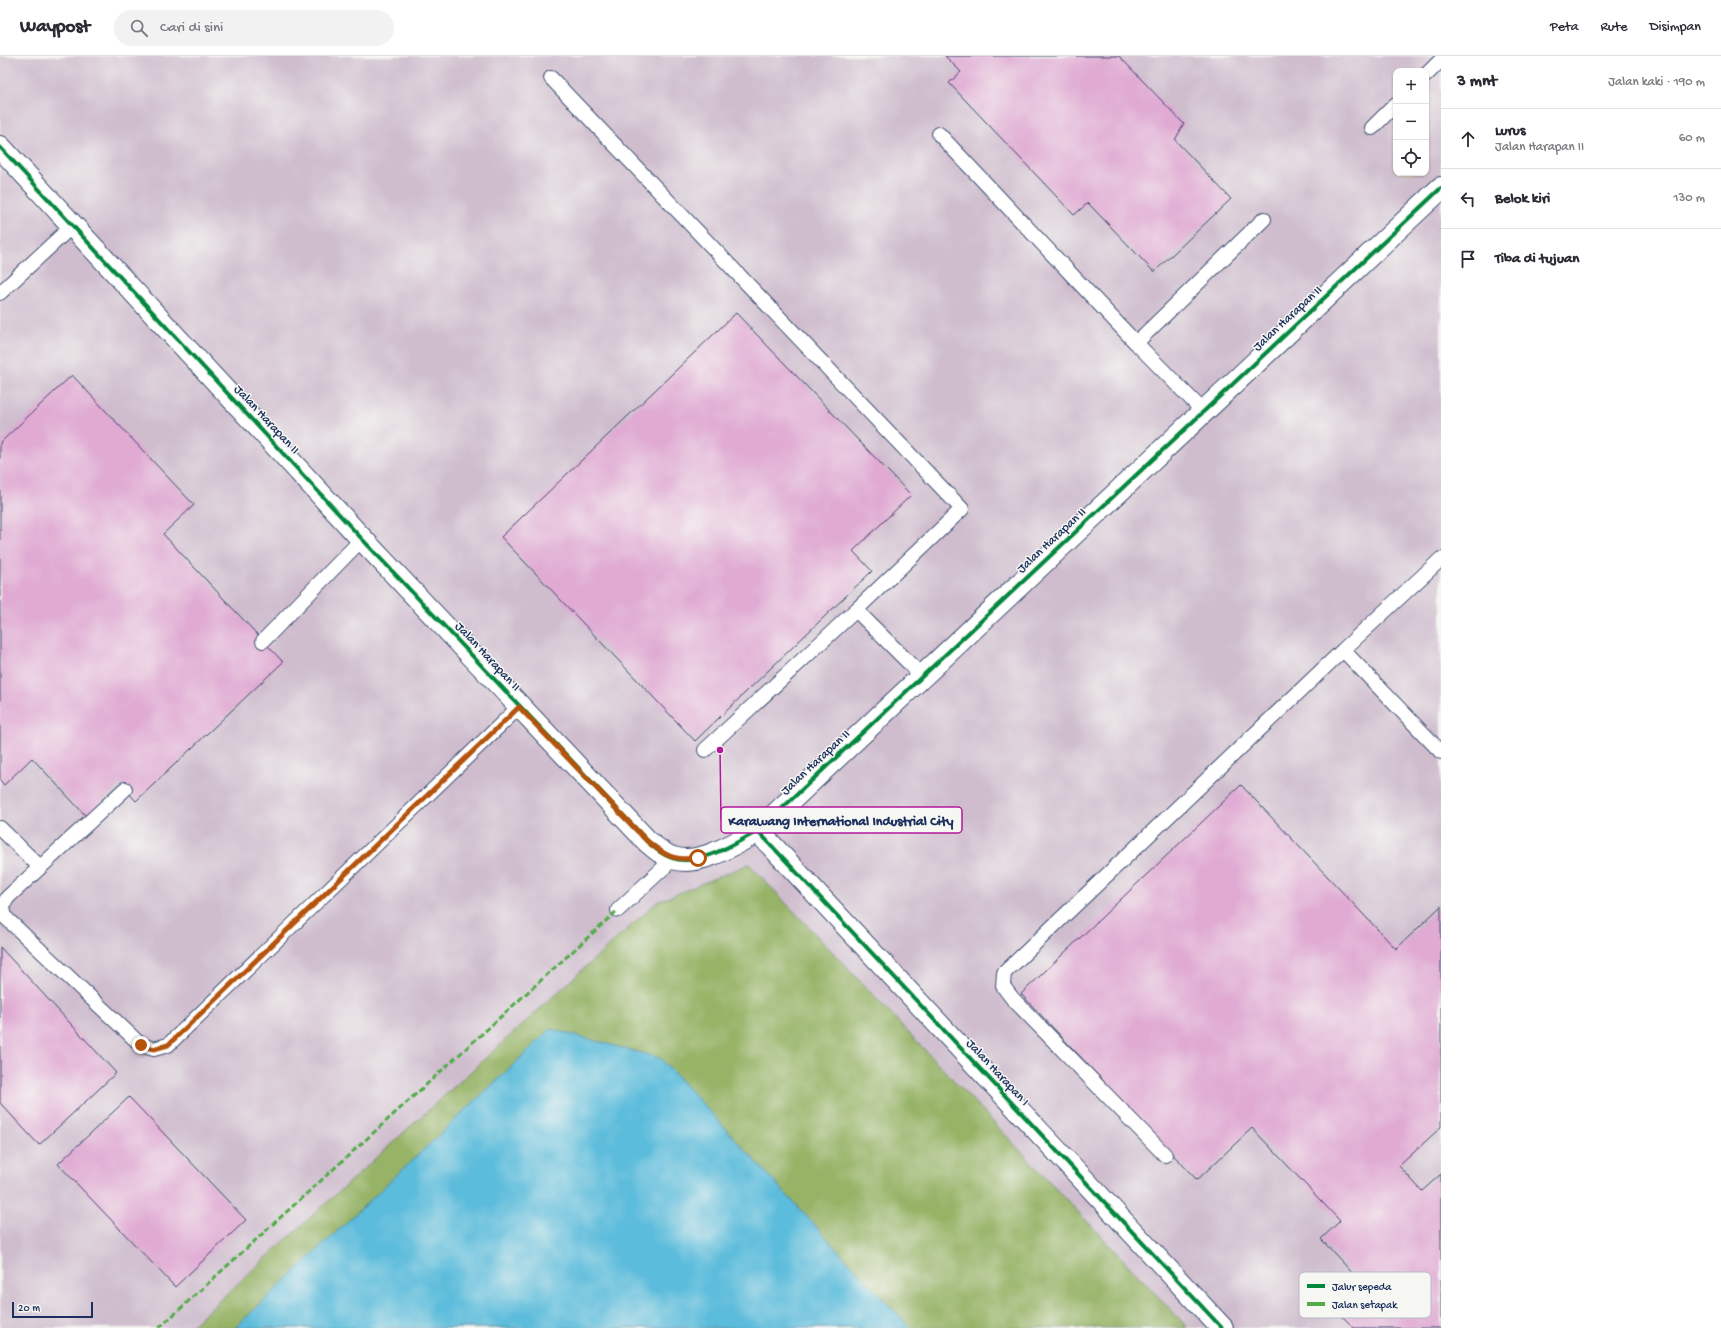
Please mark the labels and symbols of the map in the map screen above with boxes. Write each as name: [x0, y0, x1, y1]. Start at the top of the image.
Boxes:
street label: Jalan Harapan II: [1250, 283, 1326, 355]
street label: Jalan Harapan II: [230, 382, 302, 458]
street label: Jalan Harapan II: [1014, 505, 1090, 577]
street label: Jalan Harapan II: [451, 619, 523, 695]
street label: Jalan Harapan II: [778, 727, 854, 799]
callout: Karawang International Industrial City: [721, 807, 962, 833]
text: Karawang International Industrial City: [728, 814, 954, 831]
route start: [689, 849, 707, 867]
route end: [132, 1036, 150, 1054]
street label: Jalan Harapan I: [962, 1036, 1032, 1110]
legend: [1299, 1272, 1431, 1318]
text: Jalur sepeda: [1332, 1282, 1392, 1294]
scale bar: [12, 1300, 93, 1319]
text: Jalan setapak: [1332, 1300, 1398, 1312]

